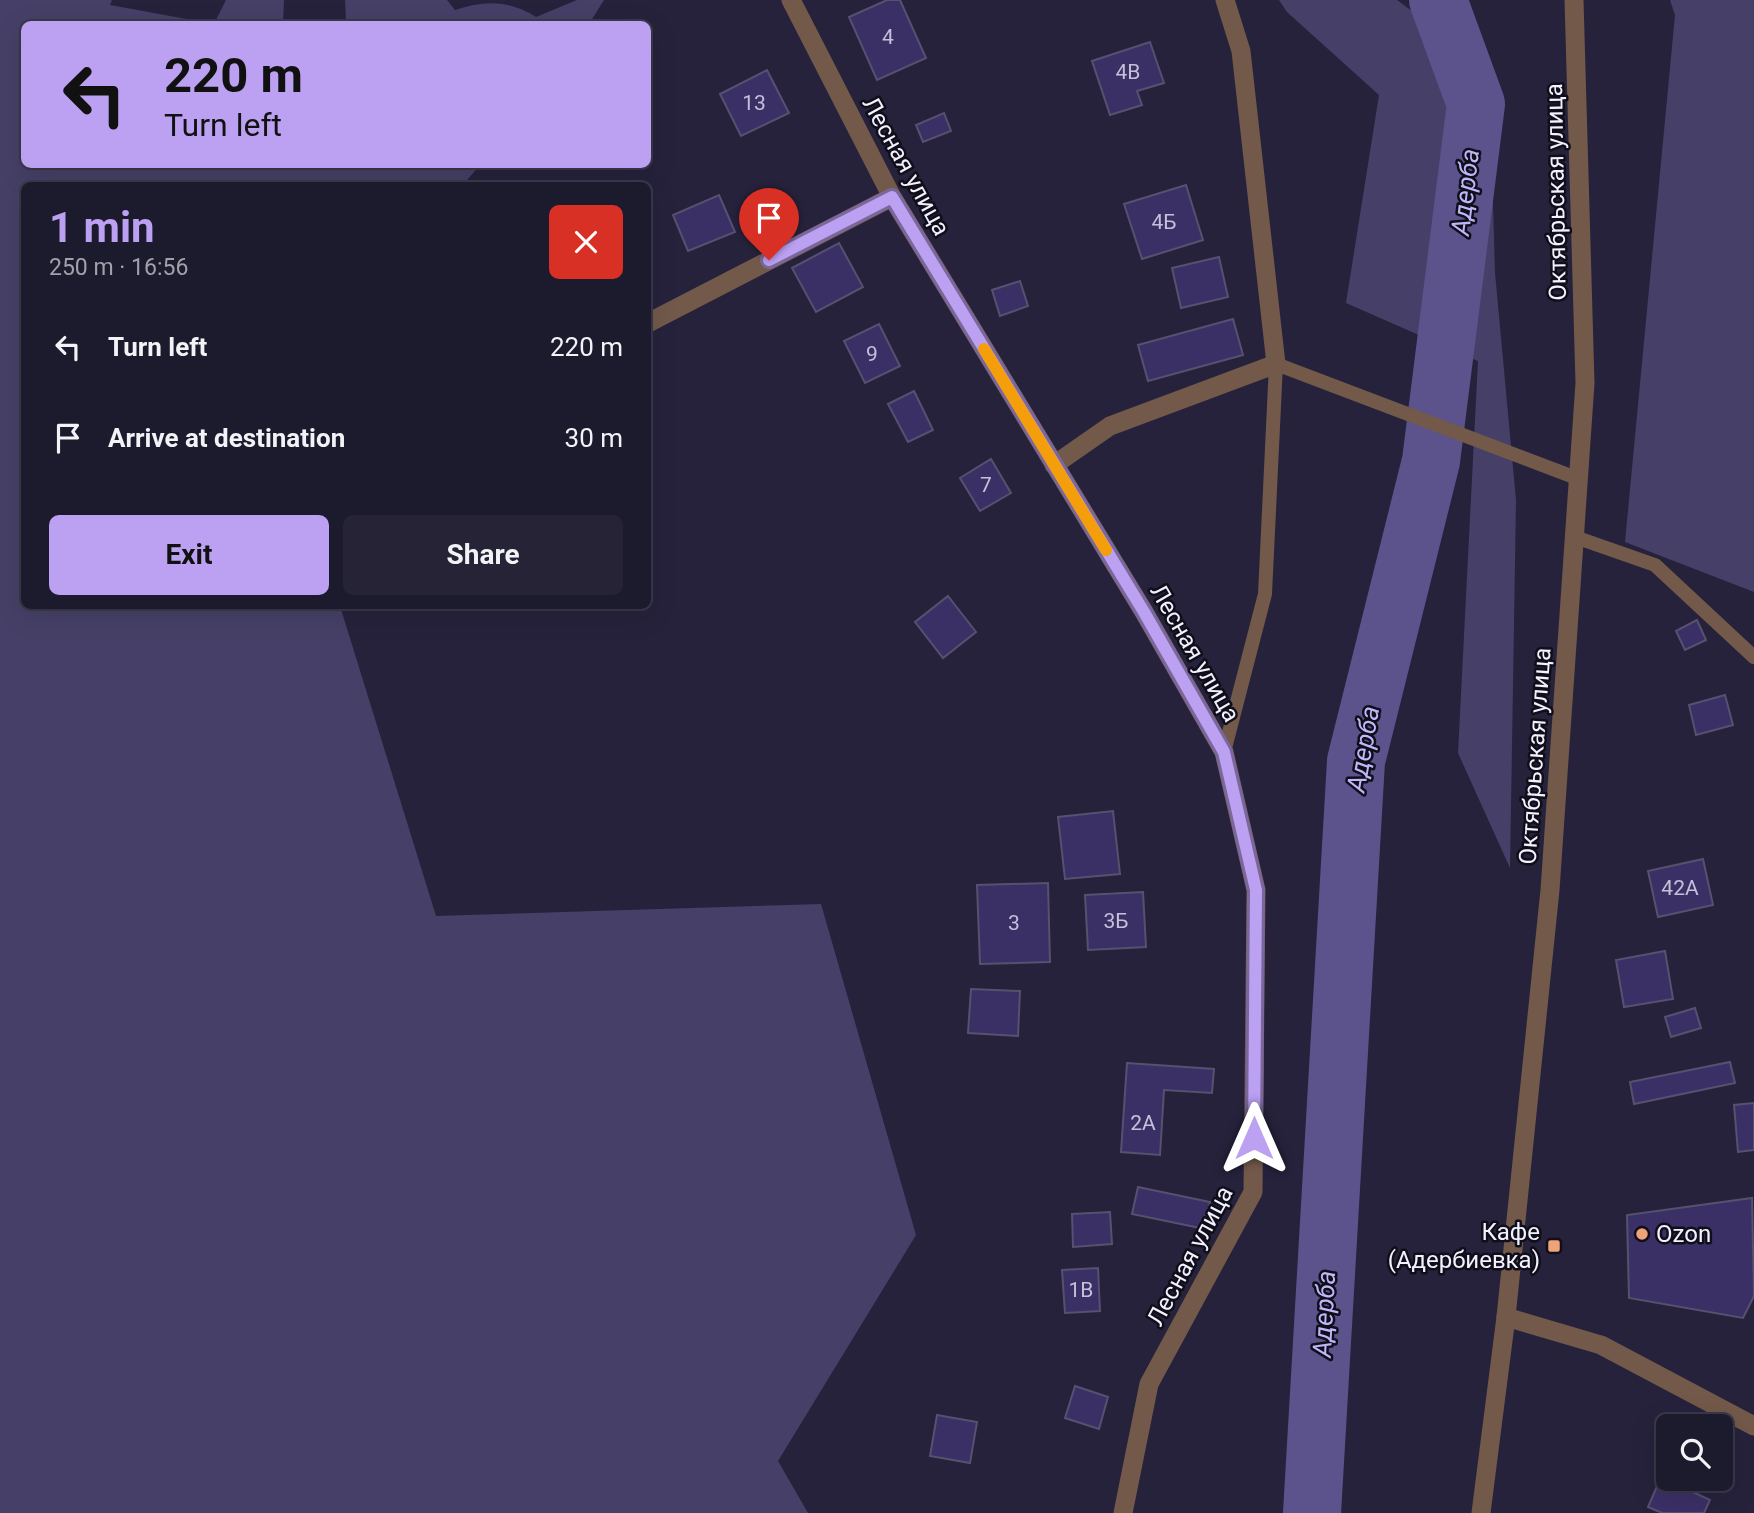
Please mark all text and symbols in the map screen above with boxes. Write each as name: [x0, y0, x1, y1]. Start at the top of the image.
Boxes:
house number: 4: [882, 25, 894, 49]
text: 220 m: [164, 47, 303, 104]
icon: left: [49, 49, 140, 140]
house number: 4В: [1116, 60, 1140, 84]
street label: Октябрьская улица: [1540, 83, 1572, 301]
house number: 13: [742, 91, 766, 115]
street label: Лесная улица: [856, 92, 956, 240]
text: Turn left: [164, 106, 282, 144]
water label: Адерба: [1445, 147, 1485, 239]
pin: [739, 188, 799, 260]
icon: arrive: [750, 199, 788, 237]
text: 1 min: [49, 203, 155, 252]
button: close: [549, 205, 623, 279]
house number: 4Б: [1151, 210, 1177, 234]
text: 250 m · 16:56: [49, 254, 188, 281]
icon: left: [49, 328, 87, 366]
text: Turn left: [108, 332, 207, 362]
text: 220 m: [550, 332, 623, 362]
house number: 9: [866, 342, 878, 366]
icon: arrive: [49, 419, 87, 457]
text: Arrive at destination: [108, 423, 345, 453]
text: 30 m: [565, 423, 623, 453]
house number: 7: [980, 473, 992, 497]
button: Exit: [49, 515, 329, 595]
button: Share: [343, 515, 623, 595]
street label: Лесная улица: [1144, 579, 1246, 727]
street label: Октябрьская улица: [1513, 647, 1557, 865]
water label: Адерба: [1340, 704, 1385, 796]
house number: 42А: [1661, 876, 1699, 900]
house number: 3Б: [1103, 909, 1129, 933]
house number: 3: [1008, 911, 1020, 935]
position arrow: [1217, 1101, 1291, 1175]
house number: 2А: [1130, 1111, 1156, 1135]
street label: Лесная улица: [1141, 1181, 1239, 1331]
place label: Кафе (Адербиевка): [1388, 1218, 1540, 1274]
place label: Ozon: [1656, 1220, 1711, 1248]
marker: Ozon: [1634, 1226, 1650, 1242]
marker: Кафе (Адербиевка): [1546, 1238, 1562, 1254]
water label: Адерба: [1307, 1270, 1341, 1360]
house number: 1В: [1069, 1278, 1093, 1302]
map controls: [1656, 1414, 1733, 1491]
button: search: [1656, 1414, 1733, 1491]

